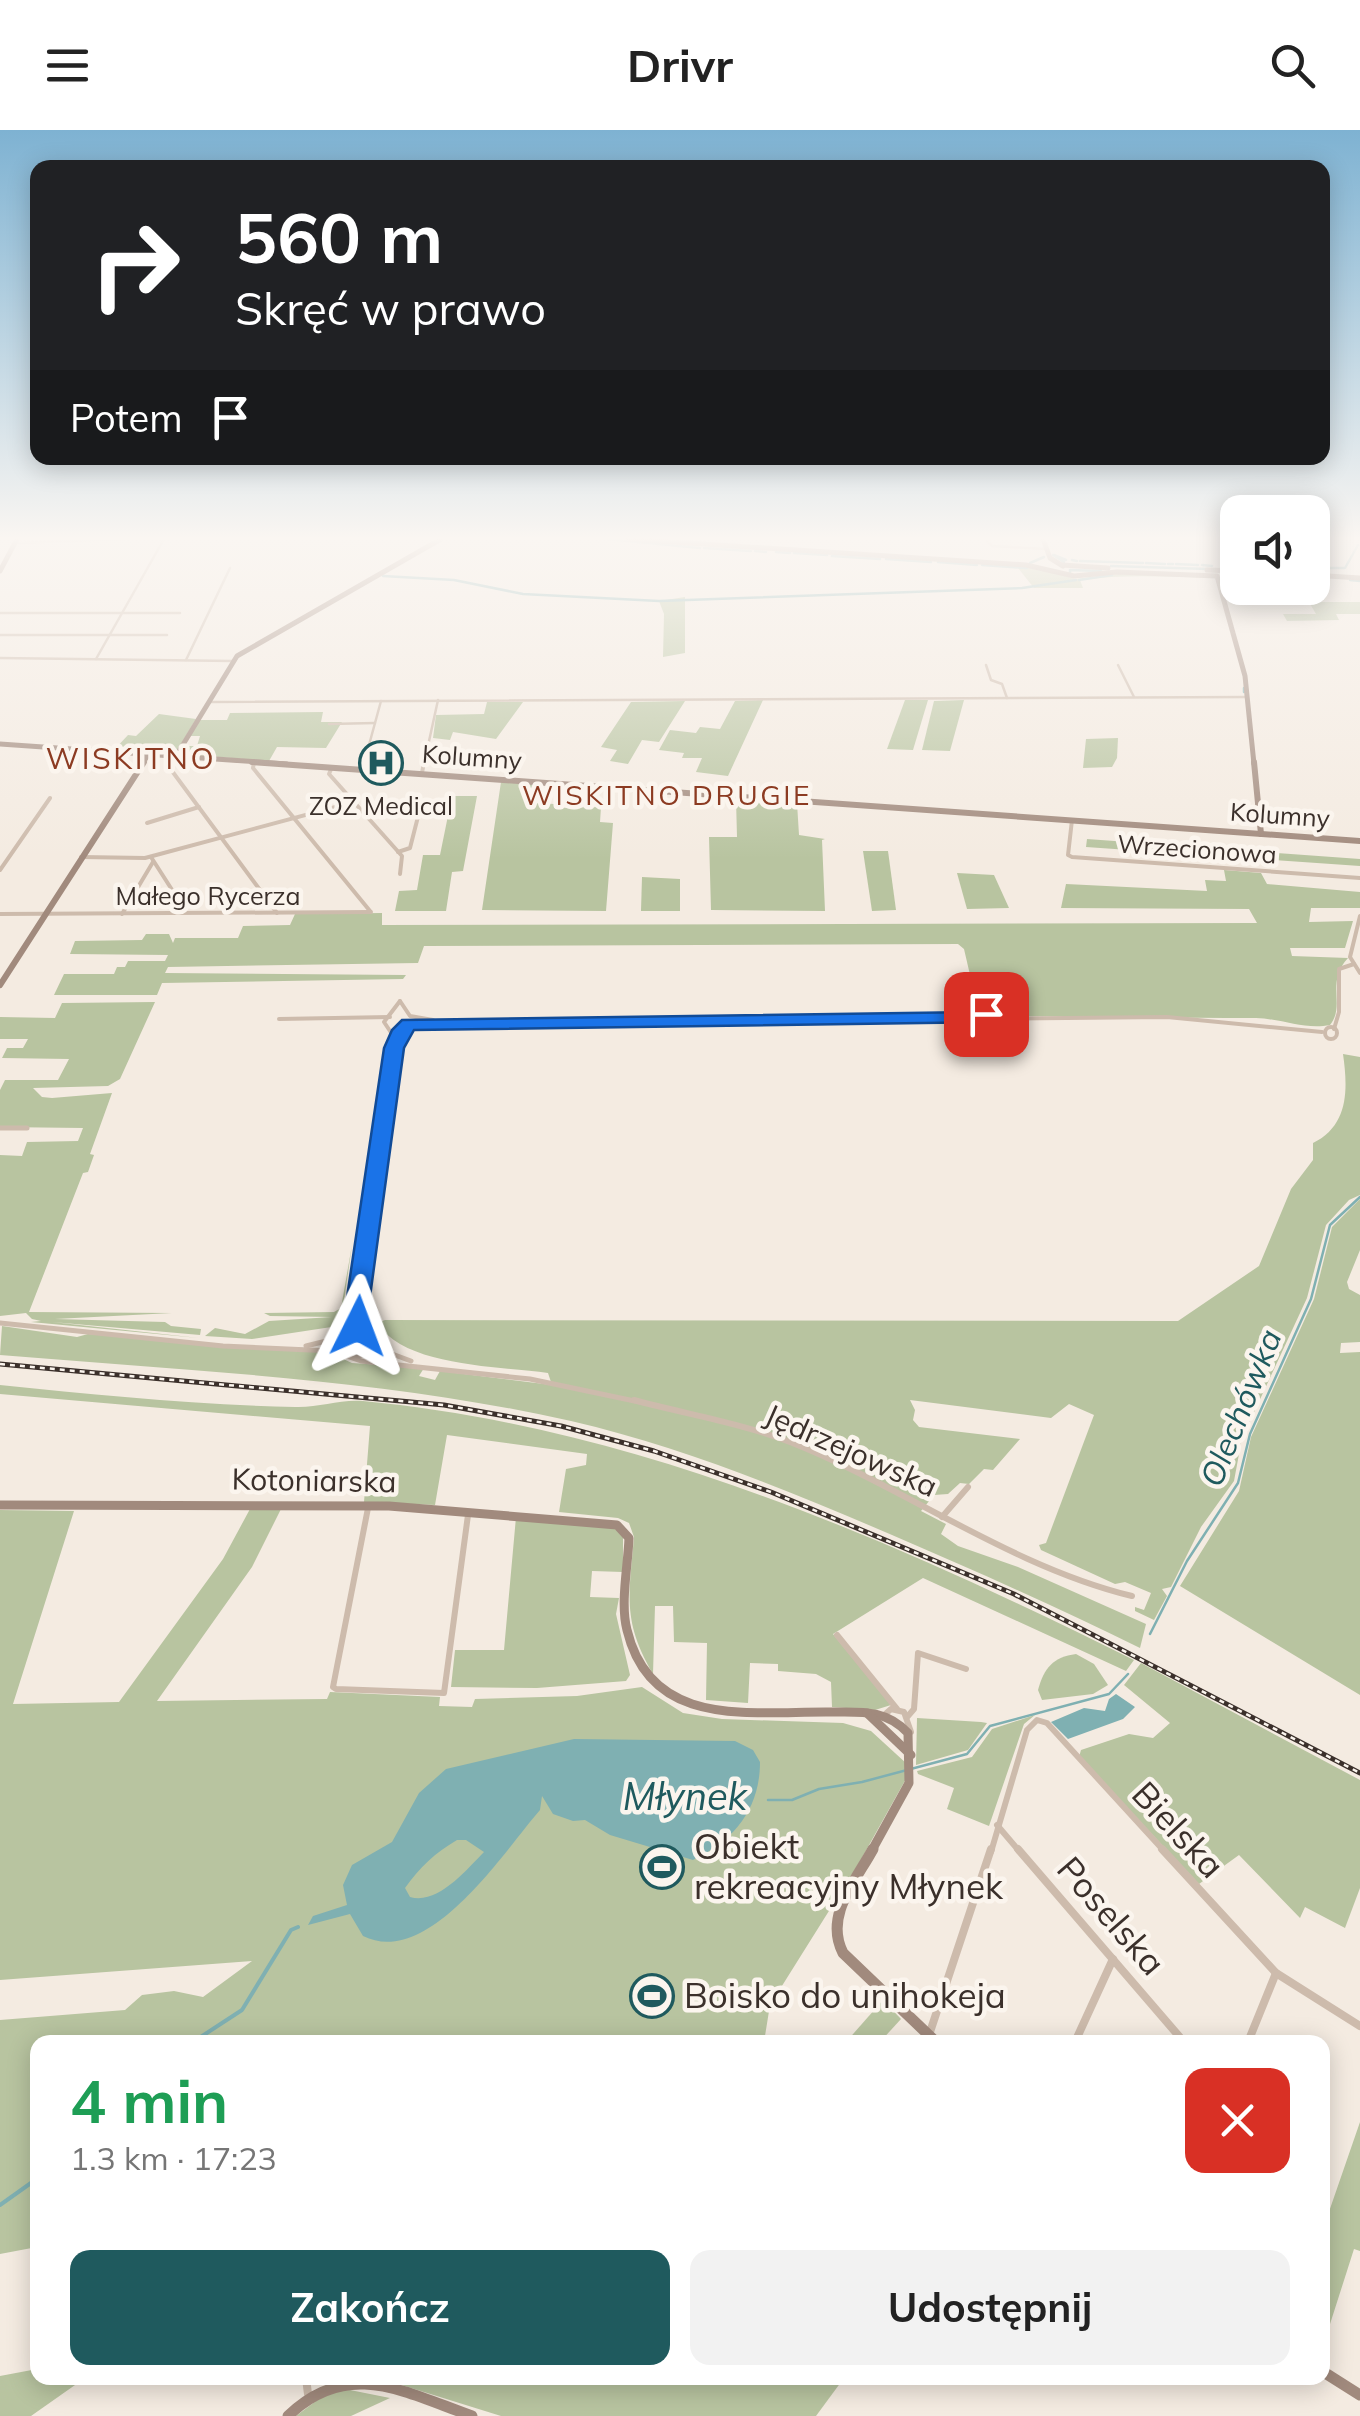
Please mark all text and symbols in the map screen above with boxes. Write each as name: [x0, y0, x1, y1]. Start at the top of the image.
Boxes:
text: Drivr: [627, 37, 733, 93]
icon: menu: [40, 38, 95, 93]
icon: search: [1265, 38, 1320, 93]
text: 560 m: [235, 193, 443, 281]
icon: right: [70, 200, 200, 330]
text: Skręć w prawo: [235, 280, 546, 336]
icon: arrive: [203, 390, 258, 445]
text: Potem: [70, 394, 183, 442]
map controls: [1220, 495, 1330, 605]
button: sound: [1220, 495, 1330, 605]
street label: Kolumny: [421, 738, 523, 775]
district label: WISKITNO: [46, 739, 216, 777]
hospital icon: ZOZ Medical: [358, 740, 404, 786]
district label: WISKITNO DRUGIE: [522, 777, 812, 812]
place label: ZOZ Medical: [309, 790, 453, 821]
street label: Kolumny: [1229, 796, 1331, 833]
street label: Wrzecionowa: [1116, 827, 1278, 870]
street label: Małego Rycerza: [116, 880, 300, 911]
pin: [944, 972, 1029, 1057]
icon: arrive: [959, 987, 1014, 1042]
position arrow: [306, 1274, 410, 1378]
water label: Olechówka: [1190, 1323, 1290, 1492]
street label: Jędrzejowska: [759, 1395, 944, 1505]
street label: Kotoniarska: [231, 1460, 397, 1500]
water label: Młynek: [623, 1772, 749, 1820]
street label: Bielska: [1123, 1772, 1234, 1887]
place label: Obiekt rekreacyjny Młynek: [694, 1824, 1004, 1908]
sports icon: Obiekt rekreacyjny Młynek: [639, 1844, 685, 1890]
street label: Poselska: [1048, 1847, 1175, 1984]
sports icon: Boisko do unihokeja: [629, 1973, 675, 2019]
place label: Boisko do unihokeja: [684, 1973, 1006, 2017]
text: 4 min: [70, 2063, 228, 2138]
button: close: [1185, 2068, 1290, 2173]
text: 1.3 km · 17:23: [70, 2138, 277, 2178]
button: Zakończ: [70, 2250, 670, 2365]
button: Udostępnij: [690, 2250, 1290, 2365]

